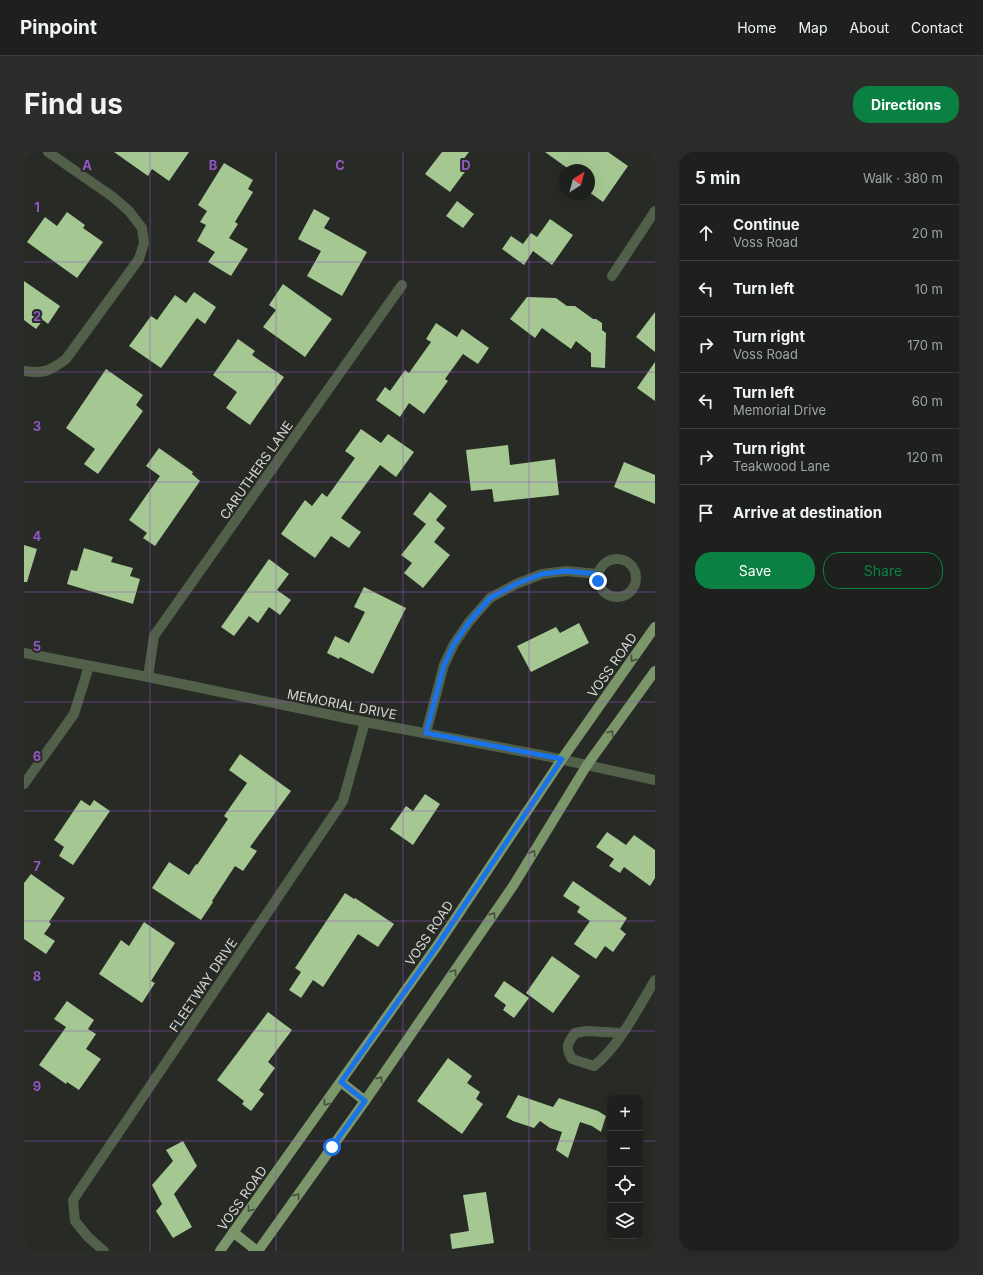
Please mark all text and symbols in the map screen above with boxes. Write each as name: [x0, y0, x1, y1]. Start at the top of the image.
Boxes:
text: Pinpoint: [20, 16, 97, 39]
text: Home: [737, 19, 776, 36]
text: Map: [798, 19, 828, 36]
text: About: [850, 19, 889, 36]
text: Contact: [911, 19, 963, 36]
button: Directions: [853, 86, 959, 123]
text: Find us: [24, 87, 123, 121]
text: A: [82, 157, 92, 173]
text: B: [209, 157, 218, 173]
text: C: [335, 157, 345, 173]
text: D: [461, 157, 471, 173]
north arrow: [559, 164, 595, 200]
text: 5 min: [695, 168, 741, 188]
text: Walk · 380 m: [863, 170, 943, 186]
text: 1: [34, 199, 40, 215]
text: Continue: [733, 215, 800, 234]
icon: ahead: [695, 222, 717, 244]
text: 20 m: [912, 225, 943, 241]
text: Voss Road: [733, 234, 798, 250]
icon: left: [695, 278, 717, 300]
text: Turn left: [733, 279, 794, 298]
text: 10 m: [914, 281, 943, 297]
text: 2: [33, 308, 41, 324]
text: Turn right: [733, 327, 805, 346]
icon: right: [695, 334, 717, 356]
text: 170 m: [907, 337, 943, 353]
text: Voss Road: [733, 346, 798, 362]
text: Turn left: [733, 383, 794, 402]
icon: left: [695, 390, 717, 412]
text: 60 m: [912, 393, 943, 409]
text: Memorial Drive: [733, 402, 826, 418]
text: 3: [33, 418, 41, 434]
street label: CARUTHERS LANE: [216, 418, 296, 522]
text: Turn right: [733, 439, 805, 458]
icon: right: [695, 446, 717, 468]
text: 120 m: [907, 449, 943, 465]
text: Teakwood Lane: [733, 458, 830, 474]
icon: arrive: [695, 502, 717, 524]
text: Arrive at destination: [733, 503, 882, 522]
text: 4: [33, 528, 42, 544]
button: Save: [695, 552, 815, 589]
button: Share: [823, 552, 943, 589]
route end: [589, 572, 607, 590]
street label: VOSS ROAD: [584, 630, 640, 700]
text: 5: [33, 638, 41, 654]
one-way arrow: [630, 655, 637, 662]
street label: MEMORIAL DRIVE: [286, 686, 398, 722]
one-way arrow: [606, 730, 613, 737]
text: 6: [33, 748, 41, 764]
one-way arrow: [529, 850, 536, 857]
text: 7: [33, 858, 41, 874]
street label: VOSS ROAD: [401, 897, 457, 969]
one-way arrow: [488, 912, 495, 919]
street label: FLEETWAY DRIVE: [166, 935, 240, 1035]
text: 8: [33, 968, 41, 984]
one-way arrow: [449, 969, 457, 976]
one-way arrow: [375, 1076, 383, 1083]
text: 9: [33, 1078, 41, 1094]
map controls: [607, 1095, 643, 1239]
button: +: [607, 1095, 643, 1131]
one-way arrow: [323, 1099, 331, 1106]
button: −: [607, 1131, 643, 1167]
route start: [323, 1138, 341, 1156]
street label: VOSS ROAD: [214, 1163, 270, 1233]
button: locate: [607, 1167, 643, 1203]
one-way arrow: [292, 1194, 299, 1201]
button: layers: [607, 1203, 643, 1239]
one-way arrow: [248, 1204, 255, 1211]

